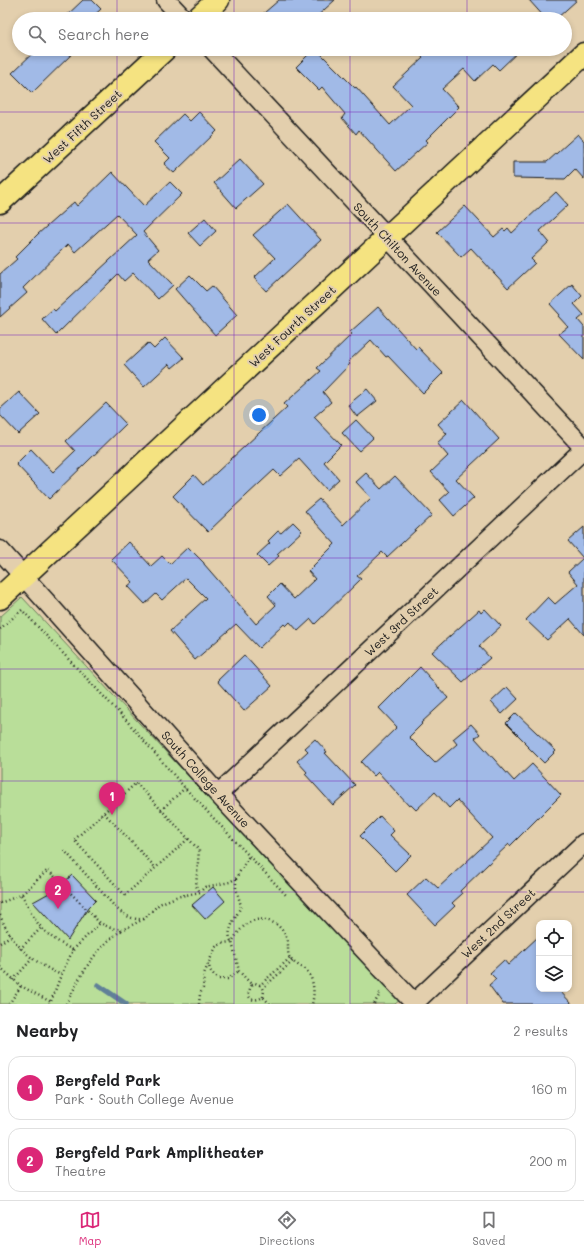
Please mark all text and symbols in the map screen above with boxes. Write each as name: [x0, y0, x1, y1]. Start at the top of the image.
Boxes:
search box: [12, 12, 572, 56]
icon: search: [26, 23, 48, 45]
text: Search here: [58, 24, 149, 44]
street label: West Fifth Street: [39, 85, 125, 167]
street label: South Chilton Avenue: [350, 199, 446, 299]
street label: West Fourth Street: [245, 281, 339, 371]
your location: [249, 405, 269, 425]
street label: West 3rd Street: [361, 583, 441, 659]
street label: South College Avenue: [158, 727, 254, 831]
pin: 1: [99, 782, 125, 815]
pin: 2: [45, 876, 71, 909]
street label: West 2nd Street: [457, 884, 539, 962]
map controls: [536, 920, 572, 992]
button: locate: [536, 920, 572, 956]
button: layers: [536, 956, 572, 992]
text: Nearby: [16, 1019, 78, 1041]
text: 2 results: [513, 1022, 568, 1039]
text: Bergfeld Park: [55, 1070, 160, 1090]
text: 1: [27, 1080, 33, 1097]
text: 160 m: [531, 1080, 567, 1097]
text: Park · South College Avenue: [55, 1090, 234, 1107]
text: Bergfeld Park Amplitheater: [55, 1142, 264, 1162]
text: 2: [26, 1152, 34, 1169]
text: 200 m: [529, 1152, 567, 1169]
text: Theatre: [55, 1162, 106, 1179]
tab: Map: [79, 1209, 101, 1248]
tab: Directions: [259, 1209, 315, 1248]
tab: Saved: [472, 1209, 505, 1248]

